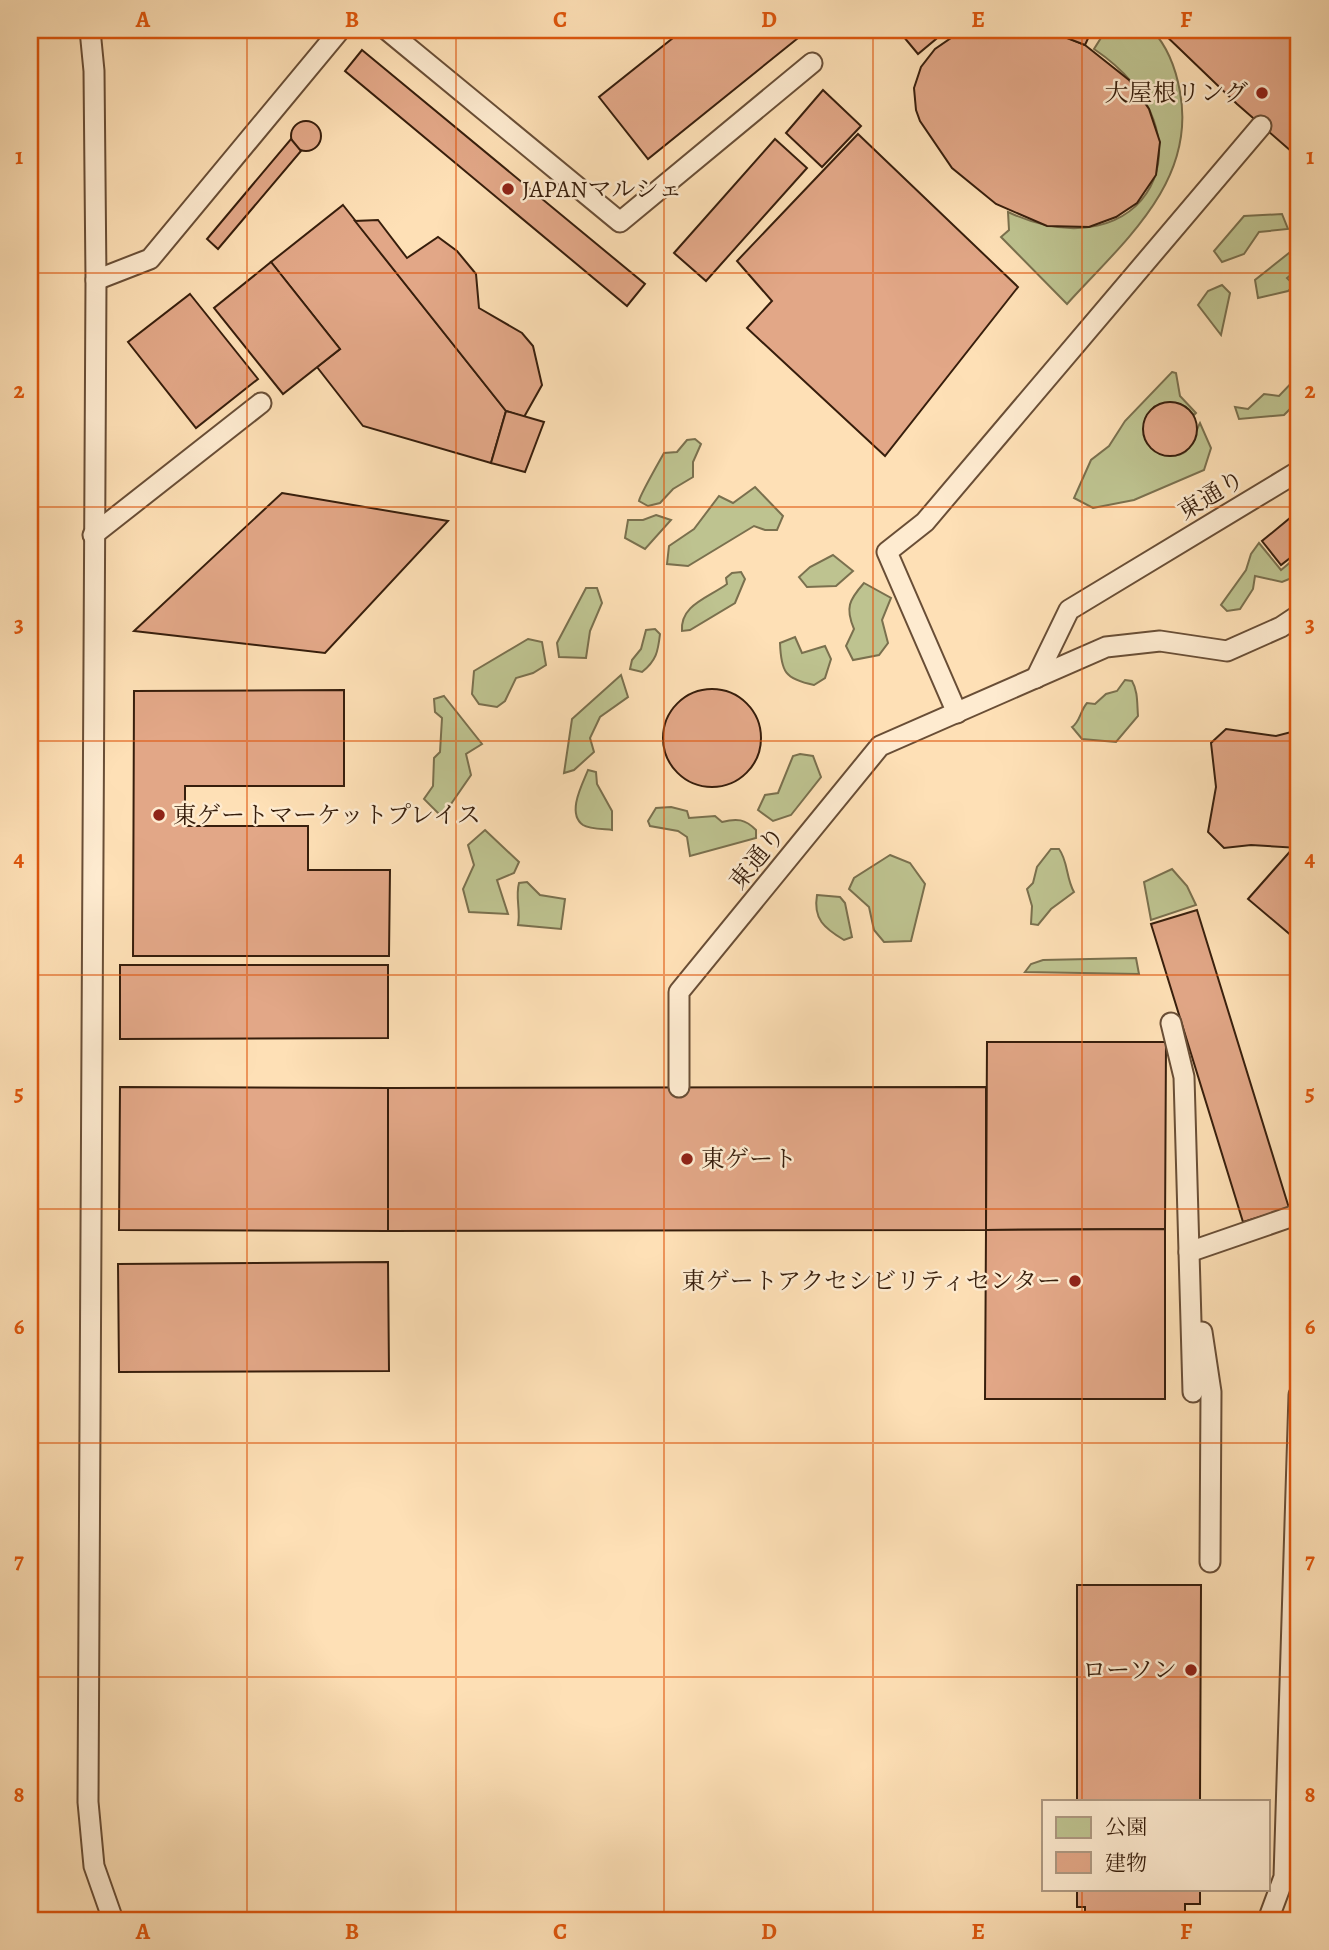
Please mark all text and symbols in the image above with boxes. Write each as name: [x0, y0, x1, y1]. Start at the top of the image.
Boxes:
text: A: [135, 4, 151, 35]
text: B: [345, 4, 359, 35]
text: C: [553, 4, 567, 35]
text: D: [761, 4, 777, 35]
text: E: [971, 4, 985, 35]
text: F: [1180, 4, 1193, 35]
place label: 大屋根リング: [1104, 77, 1248, 109]
marker: 大屋根リング: [1254, 85, 1270, 101]
text: 1: [15, 141, 23, 172]
text: 1: [1306, 141, 1314, 172]
place label: JAPANマルシェ: [522, 173, 682, 205]
marker: JAPANマルシェ: [500, 181, 516, 197]
text: 2: [13, 375, 25, 406]
text: 2: [1304, 375, 1316, 406]
street label: 東通り: [1172, 463, 1250, 527]
text: 3: [14, 609, 24, 640]
text: 3: [1305, 609, 1315, 640]
place label: 東ゲートマーケットプレイス: [173, 799, 481, 831]
marker: 東ゲートマーケットプレイス: [151, 807, 167, 823]
street label: 東通り: [722, 820, 792, 896]
text: 4: [14, 843, 25, 874]
text: 4: [1305, 843, 1316, 874]
text: 5: [14, 1077, 24, 1108]
text: 5: [1305, 1077, 1315, 1108]
place label: 東ゲート: [701, 1143, 797, 1175]
marker: 東ゲート: [679, 1151, 695, 1167]
place label: 東ゲートアクセシビリティセンター: [682, 1265, 1061, 1297]
marker: 東ゲートアクセシビリティセンター: [1067, 1273, 1083, 1289]
text: 6: [14, 1311, 25, 1342]
text: 6: [1305, 1311, 1316, 1342]
text: 7: [14, 1545, 24, 1576]
text: 7: [1305, 1545, 1315, 1576]
place label: ローソン: [1082, 1654, 1177, 1686]
marker: ローソン: [1183, 1662, 1199, 1678]
text: 8: [13, 1779, 25, 1810]
text: 8: [1304, 1779, 1316, 1810]
legend: [1042, 1800, 1270, 1890]
text: 公園: [1105, 1813, 1147, 1841]
text: 建物: [1105, 1849, 1147, 1877]
text: A: [135, 1916, 151, 1947]
text: B: [345, 1916, 359, 1947]
text: C: [553, 1916, 567, 1947]
text: D: [761, 1916, 777, 1947]
text: E: [971, 1916, 985, 1947]
text: F: [1180, 1916, 1193, 1947]

